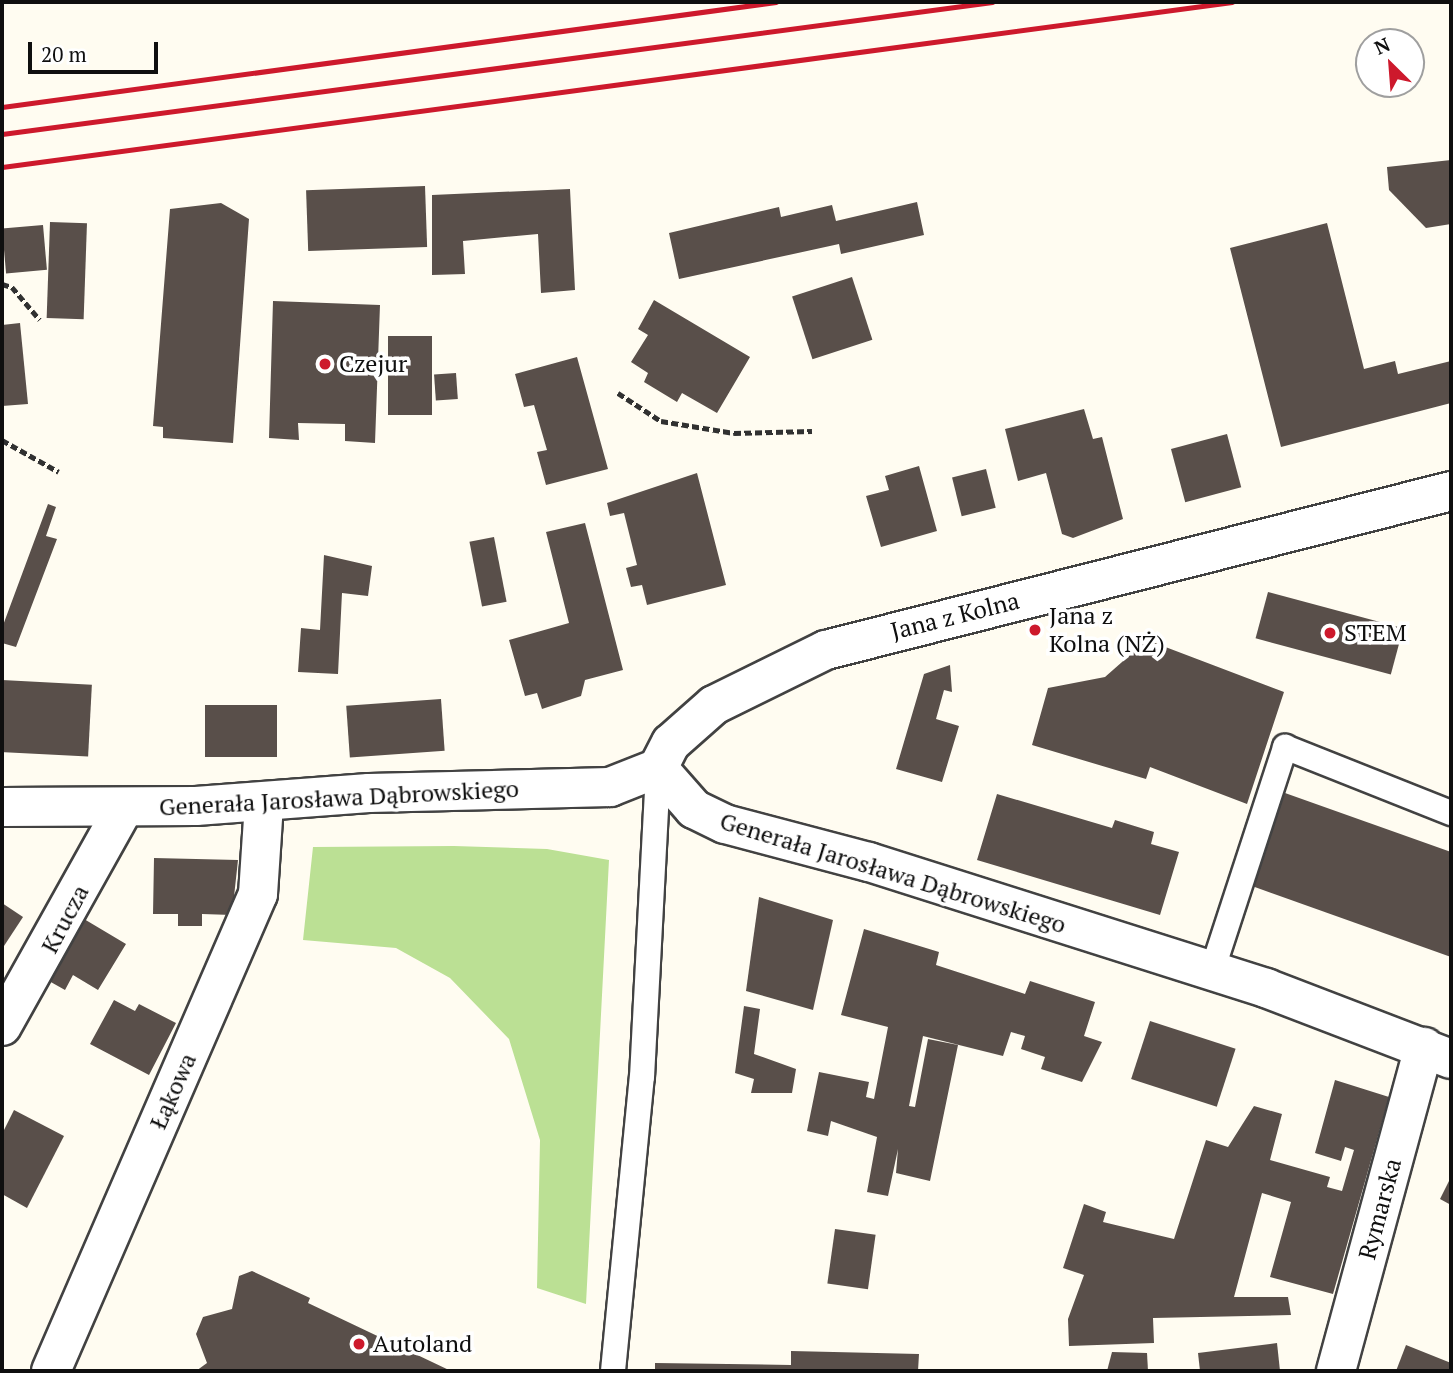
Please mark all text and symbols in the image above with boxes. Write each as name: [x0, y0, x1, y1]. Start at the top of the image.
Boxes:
scale bar: [32, 28, 161, 72]
north arrow: [1355, 28, 1425, 98]
text: N: [1370, 31, 1394, 60]
text: 20 m: [41, 40, 87, 68]
place label: Czejur: [339, 350, 407, 378]
marker: Czejur: [317, 356, 333, 372]
street label: Jana z Kolna: [888, 586, 1022, 646]
place label: Jana z Kolna (NŻ): [1049, 602, 1165, 658]
place label: STEM: [1344, 619, 1406, 647]
marker: Jana z Kolna (NŻ): [1027, 622, 1043, 638]
marker: STEM: [1322, 625, 1338, 641]
street label: Generała Jarosława Dąbrowskiego: [158, 774, 520, 822]
street label: Generała Jarosława Dąbrowskiego: [716, 807, 1070, 939]
street label: Krucza: [35, 880, 95, 958]
street label: Łąkowa: [144, 1049, 202, 1133]
street label: Rymarska: [1353, 1155, 1407, 1263]
place label: Autoland: [373, 1330, 472, 1358]
marker: Autoland: [351, 1336, 367, 1352]

